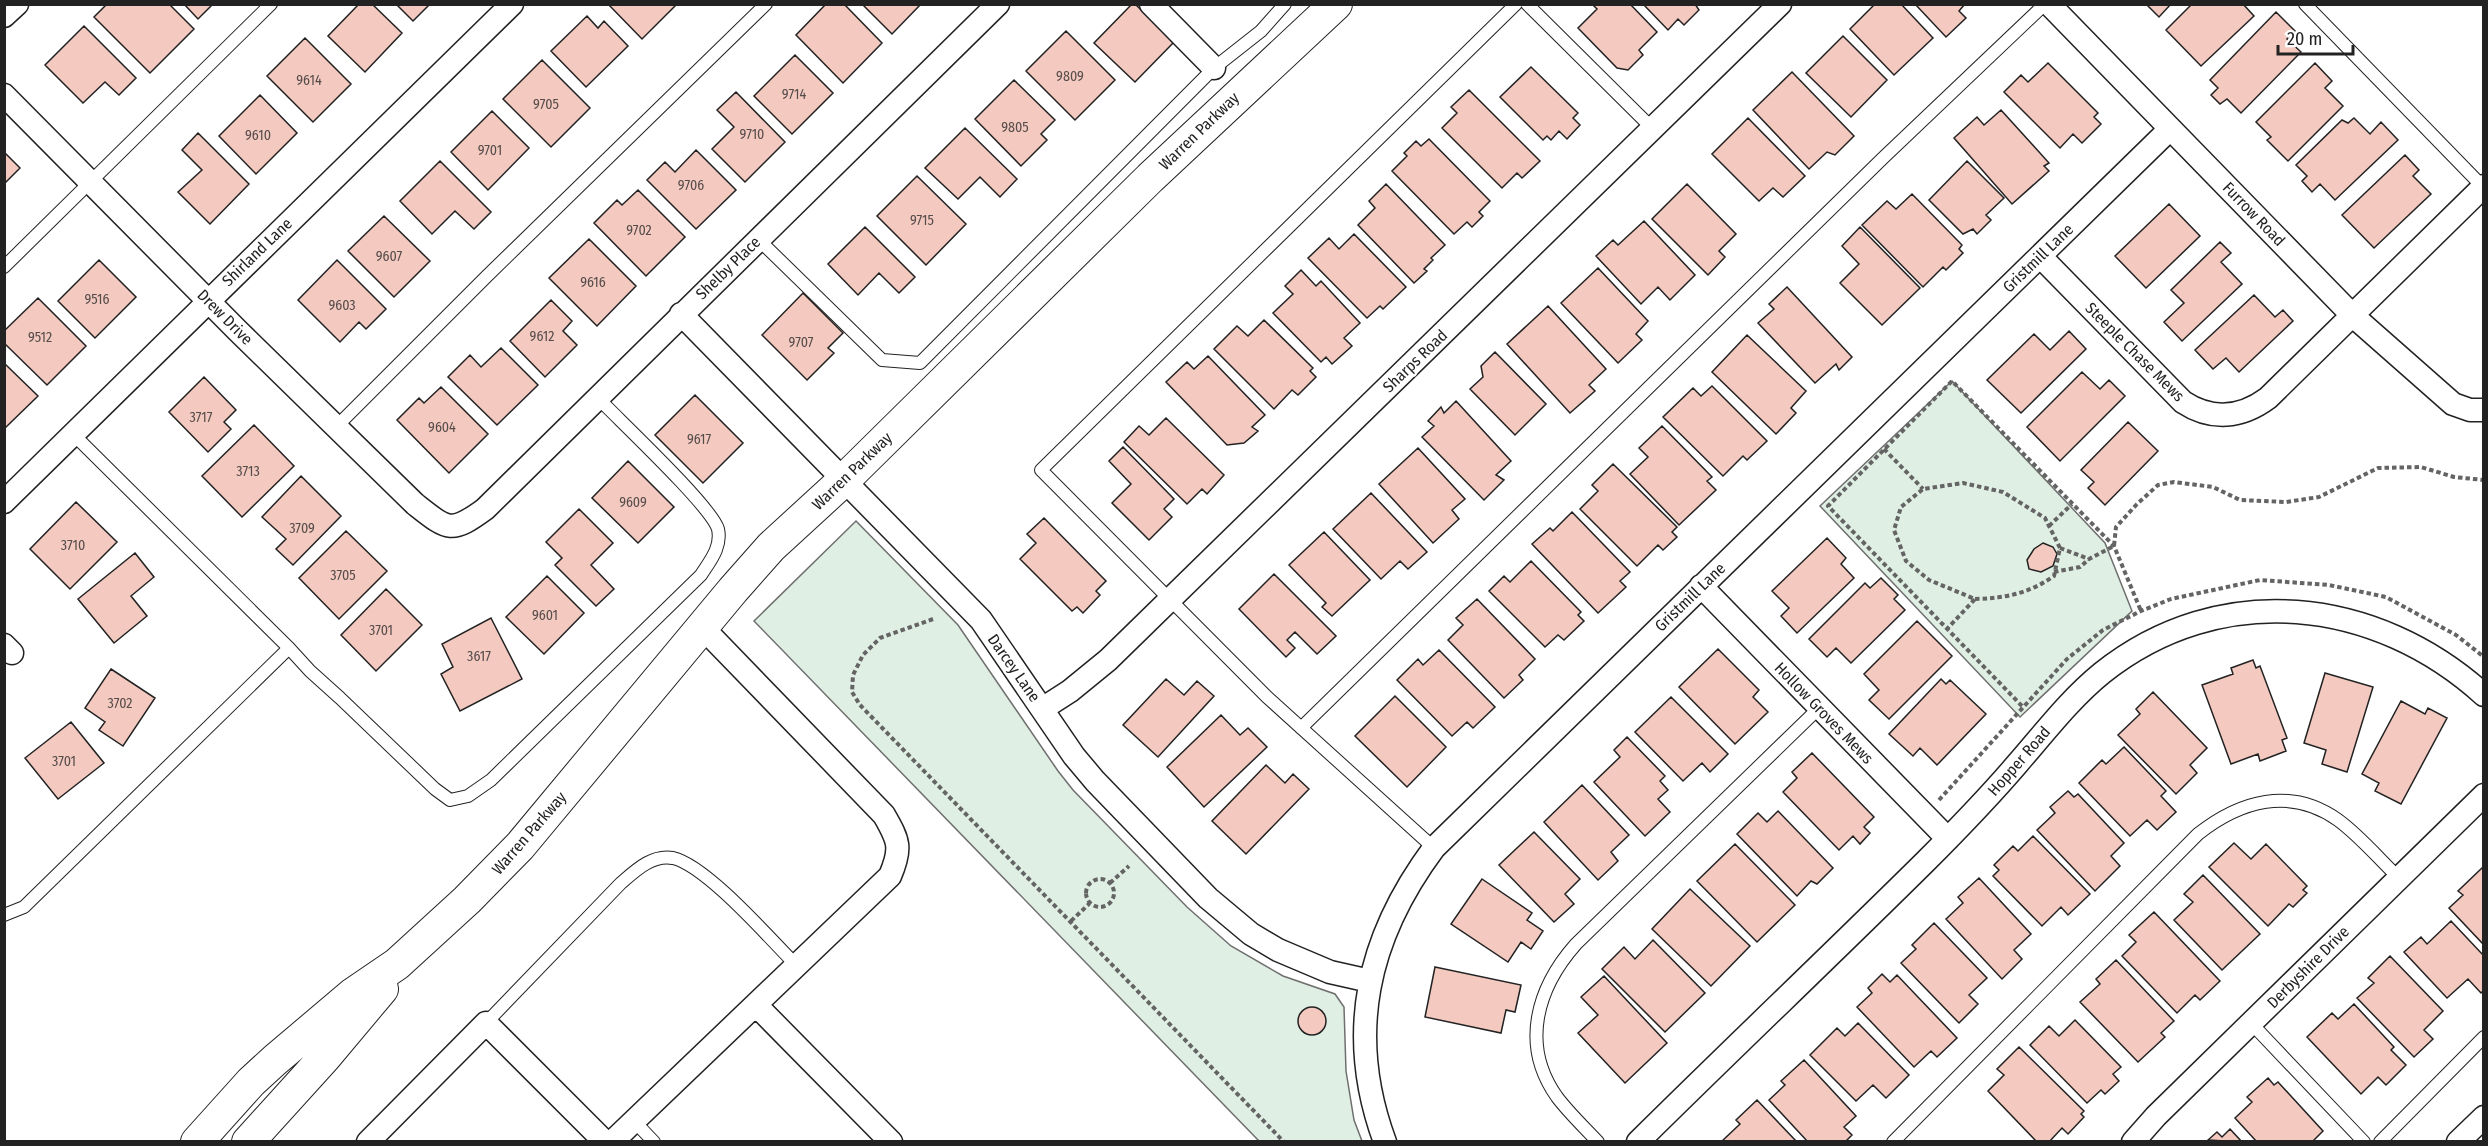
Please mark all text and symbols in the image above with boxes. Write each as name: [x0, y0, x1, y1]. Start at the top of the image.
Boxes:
scale bar: [2278, 18, 2353, 56]
text: 20 m: [2287, 28, 2322, 50]
house number: 9809: [1056, 68, 1084, 85]
house number: 9614: [296, 72, 322, 89]
house number: 9714: [782, 86, 806, 103]
street label: Warren Parkway: [1155, 88, 1243, 174]
house number: 9705: [533, 96, 559, 113]
house number: 9805: [1001, 119, 1029, 136]
house number: 9710: [740, 126, 764, 143]
house number: 9610: [245, 127, 271, 144]
house number: 9701: [478, 142, 502, 159]
house number: 9706: [678, 177, 704, 194]
street label: Furrow Road: [2219, 178, 2289, 250]
house number: 9715: [910, 212, 934, 229]
street label: Shirland Lane: [218, 214, 296, 290]
street label: Gristmill Lane: [1999, 220, 2077, 296]
house number: 9702: [626, 222, 652, 239]
street label: Shelby Place: [692, 232, 764, 303]
house number: 9607: [376, 248, 403, 265]
house number: 9616: [580, 274, 606, 291]
street label: Drew Drive: [193, 285, 257, 349]
house number: 9516: [85, 291, 110, 308]
house number: 9603: [328, 297, 356, 314]
street label: Steeple Chase Mews: [2082, 299, 2189, 406]
street label: Sharps Road: [1379, 326, 1451, 396]
house number: 9612: [530, 328, 554, 345]
house number: 9512: [28, 329, 52, 346]
house number: 9707: [789, 334, 814, 351]
house number: 3717: [190, 409, 213, 426]
house number: 9604: [428, 419, 456, 436]
street label: Warren Parkway: [808, 428, 896, 514]
house number: 9617: [687, 431, 711, 448]
house number: 3713: [236, 463, 260, 480]
house number: 9609: [619, 494, 647, 511]
house number: 3709: [289, 520, 315, 537]
house number: 3710: [61, 537, 85, 554]
street label: Gristmill Lane: [1651, 559, 1729, 635]
house number: 3705: [330, 567, 356, 584]
house number: 9601: [532, 607, 558, 624]
house number: 3701: [369, 622, 393, 639]
street label: Darcey Lane: [984, 630, 1044, 706]
house number: 3617: [467, 648, 491, 665]
street label: Hollow Groves Mews: [1771, 658, 1877, 768]
house number: 3702: [107, 695, 133, 712]
street label: Hopper Road: [1984, 722, 2054, 800]
house number: 3701: [52, 753, 76, 770]
street label: Warren Parkway: [488, 787, 571, 878]
street label: Derbyshire Drive: [2263, 922, 2353, 1012]

